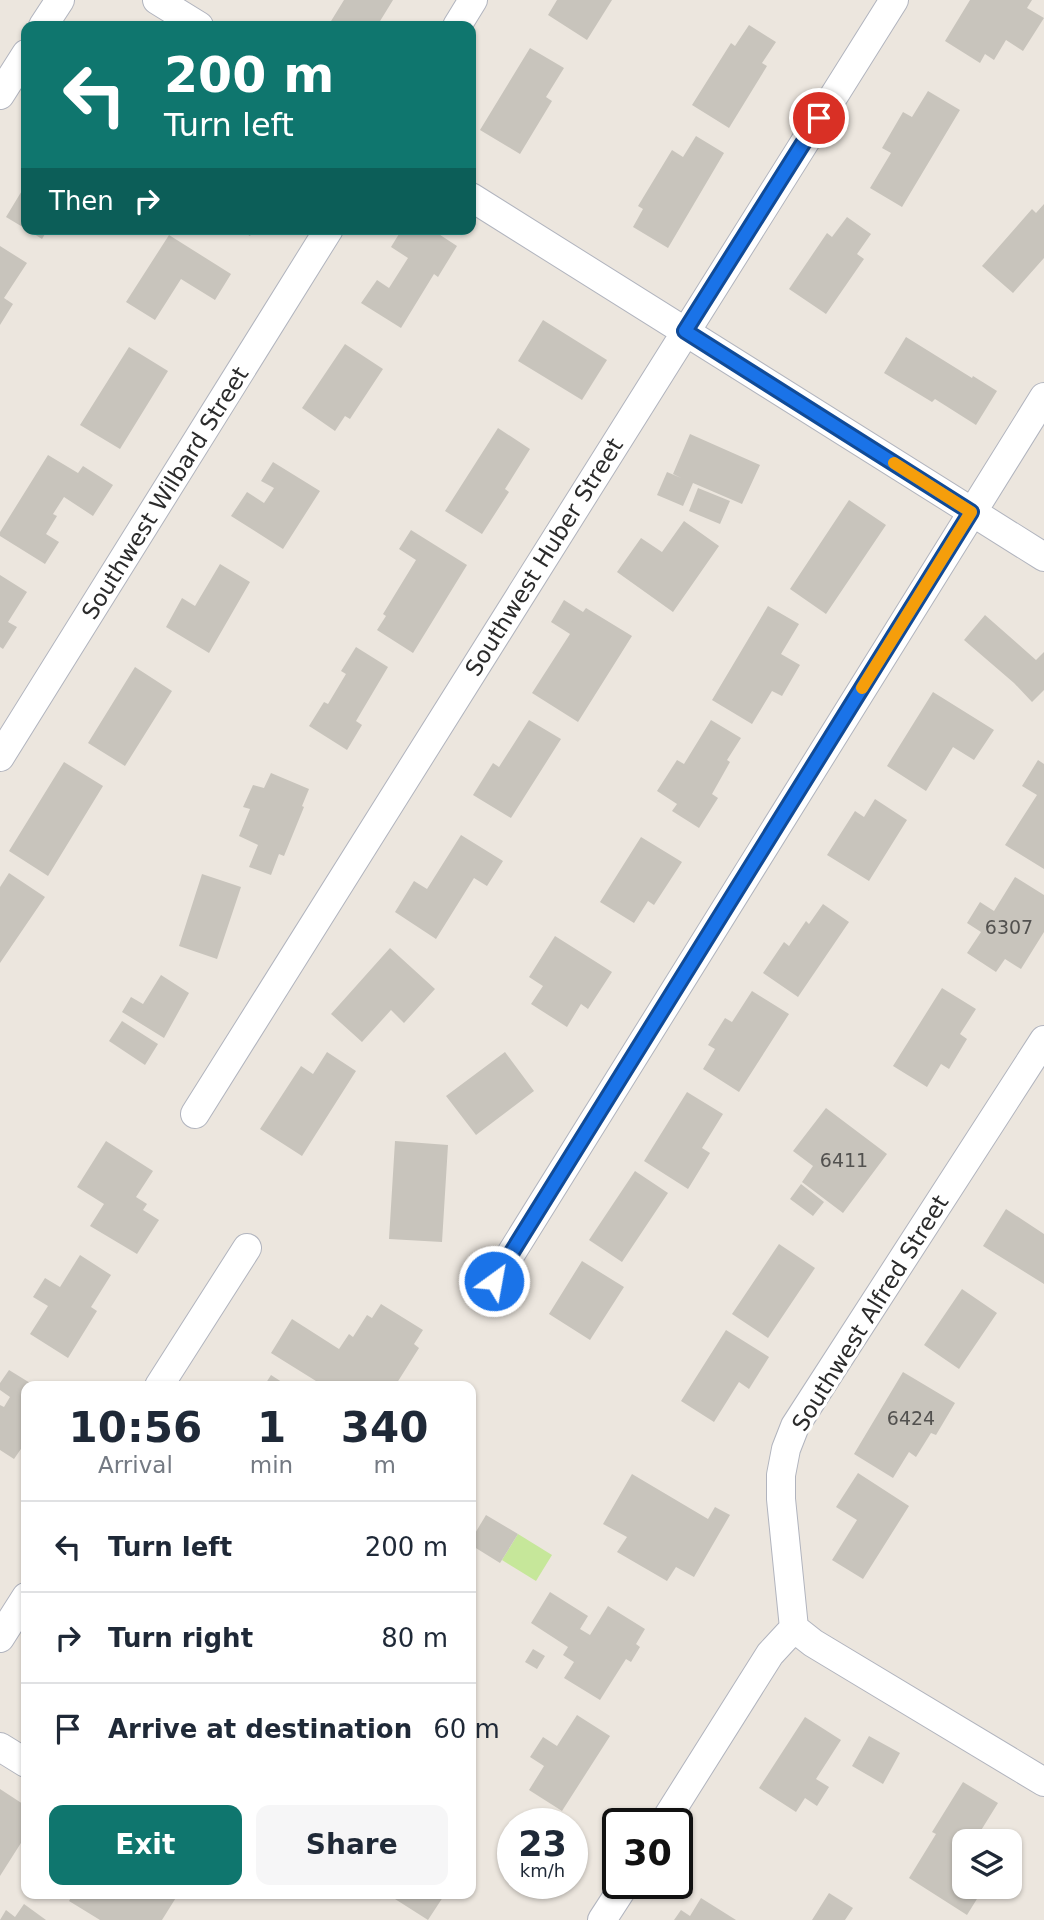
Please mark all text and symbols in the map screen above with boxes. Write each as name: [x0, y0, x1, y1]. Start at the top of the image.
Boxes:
text: 200 m: [164, 47, 334, 104]
icon: left: [49, 49, 140, 140]
pin: [789, 88, 849, 148]
icon: arrive: [800, 99, 838, 137]
text: Turn left: [164, 106, 294, 144]
icon: right: [128, 182, 166, 220]
text: Then: [49, 186, 114, 216]
street label: Southwest Wilbard Street: [76, 362, 254, 624]
street label: Southwest Huber Street: [460, 433, 628, 681]
house number: 6307: [985, 916, 1033, 938]
house number: 6411: [820, 1149, 868, 1171]
street label: Southwest Alfred Street: [787, 1190, 953, 1436]
position arrow: [457, 1244, 531, 1318]
text: 10:56: [69, 1403, 202, 1452]
text: 1: [257, 1403, 286, 1452]
text: 340: [341, 1403, 428, 1452]
house number: 6424: [887, 1407, 935, 1429]
text: Arrival: [98, 1452, 173, 1478]
text: min: [250, 1452, 293, 1478]
text: m: [373, 1452, 396, 1478]
icon: left: [49, 1528, 87, 1566]
text: Turn left: [108, 1532, 232, 1562]
text: 200 m: [365, 1532, 448, 1562]
icon: right: [49, 1619, 87, 1657]
text: Turn right: [108, 1623, 253, 1653]
text: 80 m: [381, 1623, 448, 1653]
icon: arrive: [49, 1710, 87, 1748]
text: Arrive at destination: [108, 1714, 412, 1744]
text: 60 m: [433, 1714, 500, 1744]
button: Exit: [49, 1805, 242, 1885]
button: Share: [256, 1805, 448, 1885]
speed limit sign: 30: [602, 1808, 693, 1899]
text: 23: [518, 1824, 567, 1864]
map controls: [952, 1829, 1022, 1899]
button: layers: [952, 1829, 1022, 1899]
text: km/h: [520, 1860, 565, 1881]

